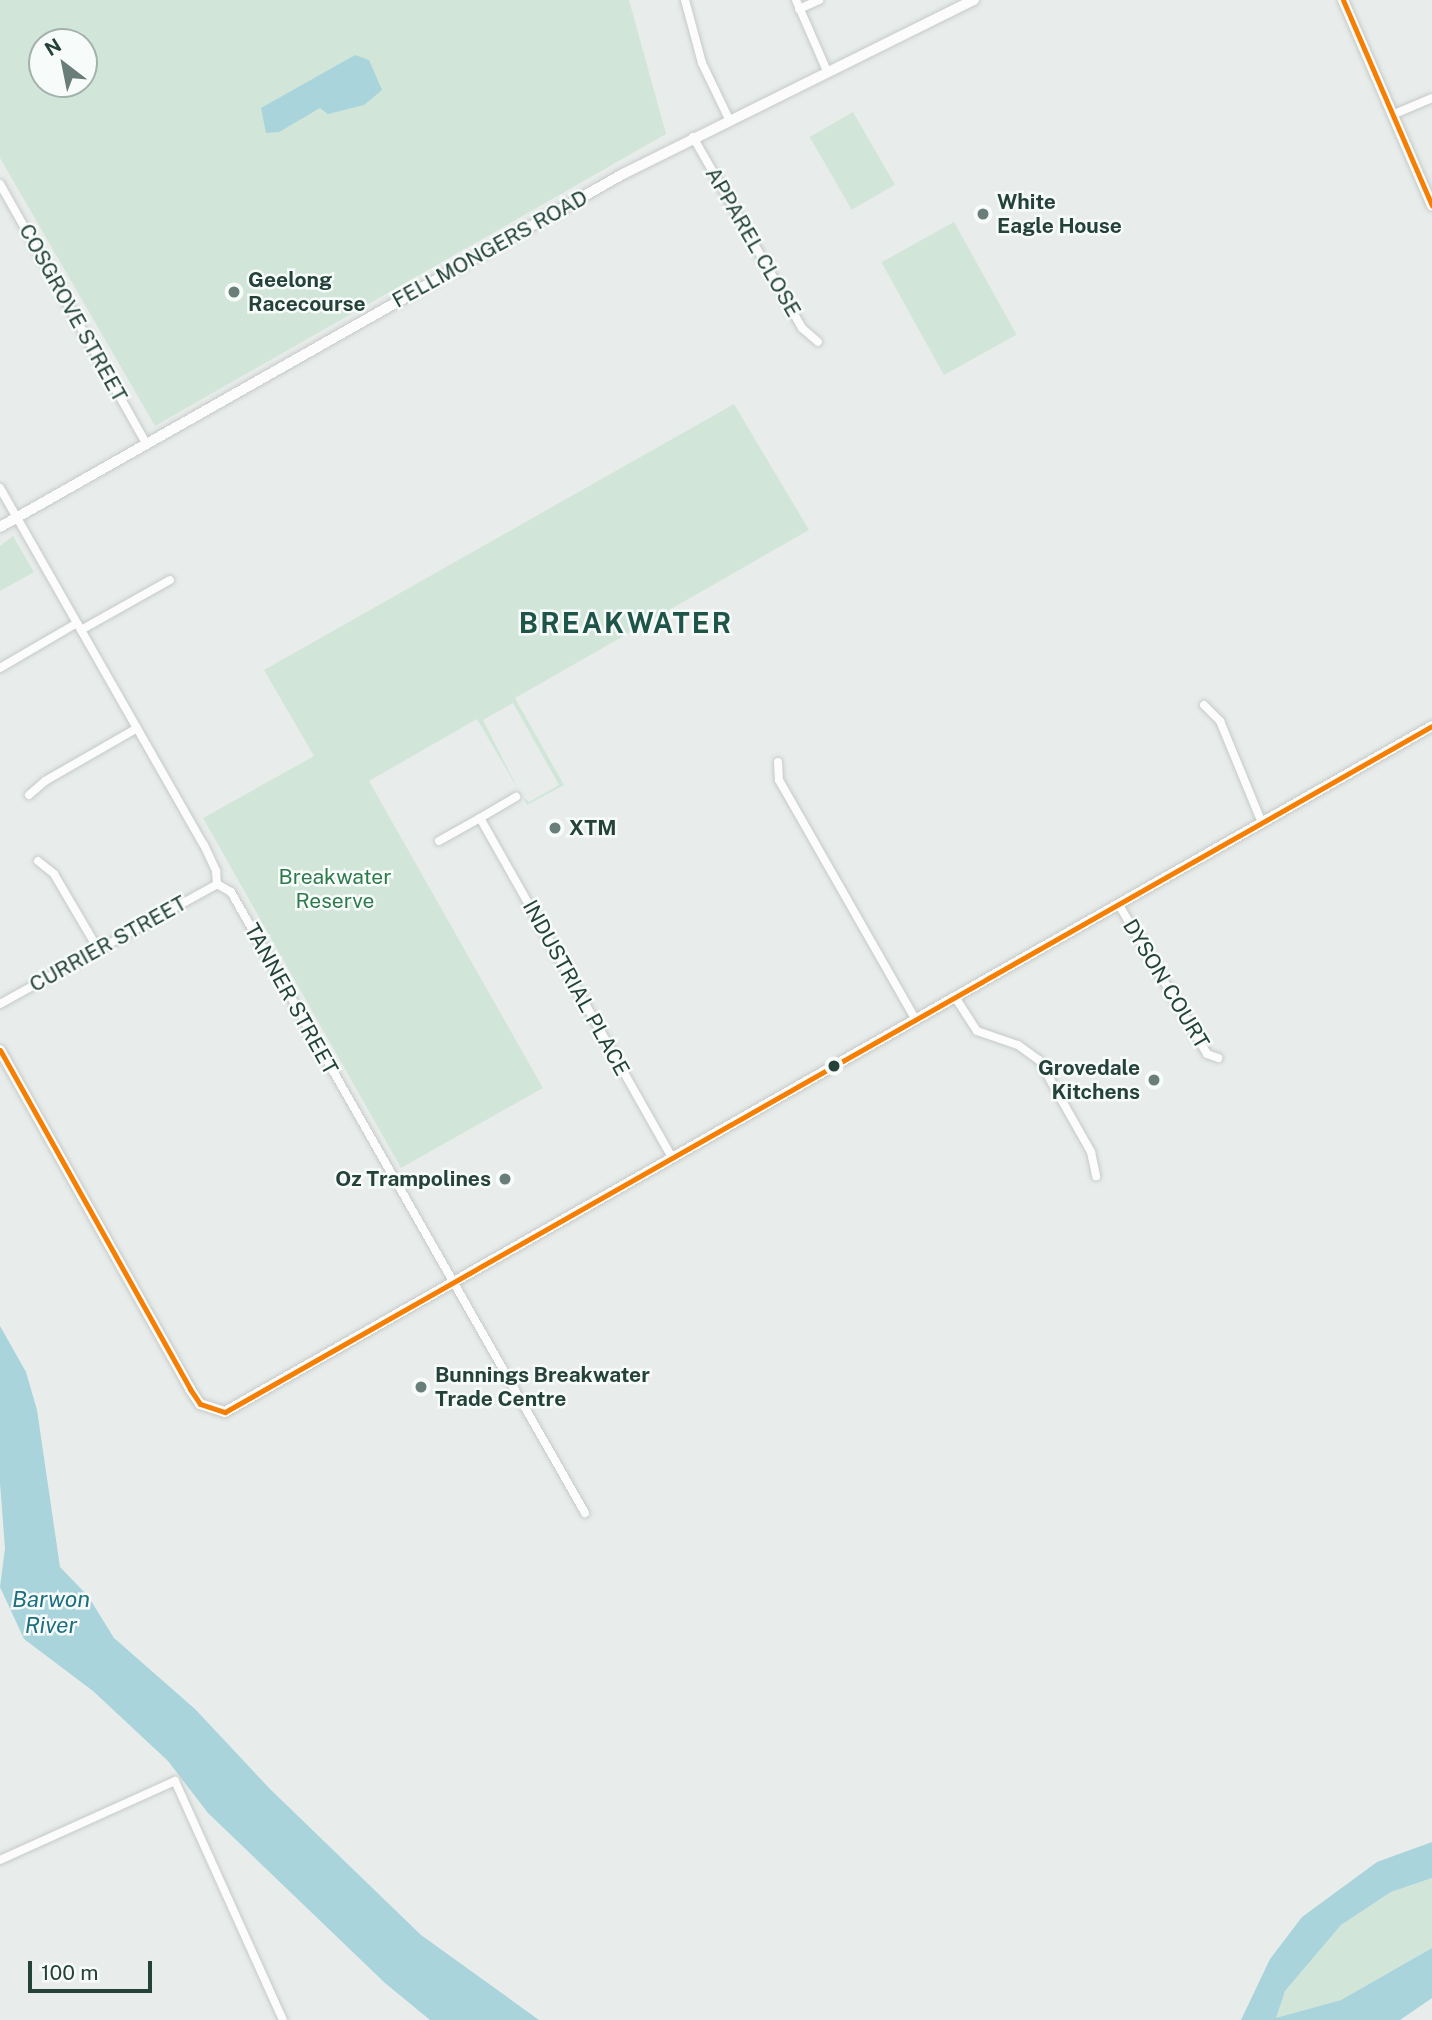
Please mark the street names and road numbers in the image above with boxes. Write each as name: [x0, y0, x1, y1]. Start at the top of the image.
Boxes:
street label: APPAREL CLOSE: [700, 163, 806, 321]
street label: FELLMONGERS ROAD: [388, 185, 592, 313]
street label: COSGROVE STREET: [14, 220, 132, 406]
street label: CURRIER STREET: [25, 890, 191, 998]
street label: INDUSTRIAL PLACE: [517, 896, 635, 1080]
street label: DYSON COURT: [1117, 915, 1215, 1053]
street label: TANNER STREET: [239, 919, 343, 1079]

